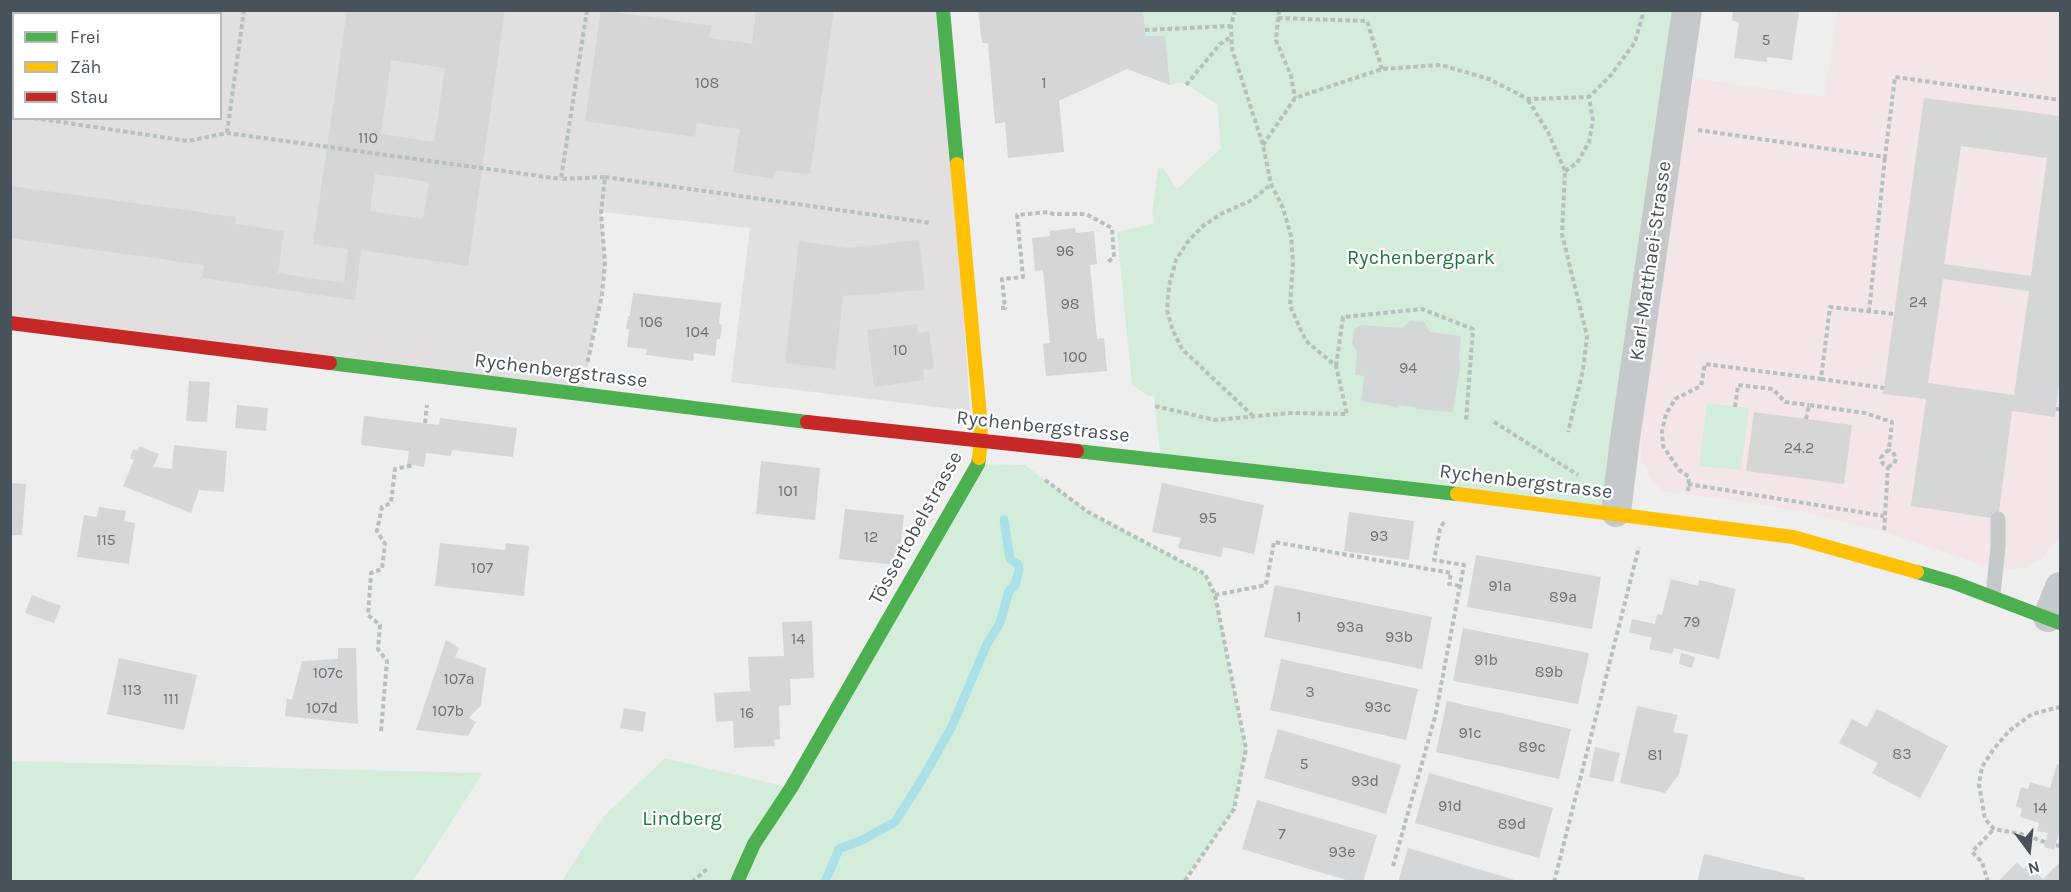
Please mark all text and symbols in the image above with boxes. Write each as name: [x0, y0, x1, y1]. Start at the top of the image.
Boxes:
legend: [12, 12, 222, 120]
text: Frei: [70, 26, 101, 48]
house number: 5: [1761, 30, 1771, 50]
text: Zäh: [70, 56, 101, 78]
house number: 108: [695, 73, 719, 93]
house number: 1: [1041, 73, 1047, 93]
text: Stau: [70, 86, 108, 108]
house number: 110: [358, 128, 378, 148]
street label: Karl-Matthaei-Strasse: [1625, 160, 1677, 362]
house number: 96: [1056, 241, 1074, 261]
park label: Rychenbergpark: [1347, 246, 1495, 270]
house number: 24: [1909, 292, 1927, 312]
house number: 98: [1060, 294, 1080, 314]
house number: 106: [639, 312, 663, 332]
house number: 104: [685, 322, 709, 342]
house number: 10: [893, 340, 907, 360]
house number: 100: [1063, 347, 1087, 367]
street label: Rychenbergstrasse: [473, 348, 649, 394]
house number: 94: [1399, 358, 1417, 378]
street label: Rychenbergstrasse: [955, 406, 1131, 448]
house number: 24.2: [1784, 438, 1814, 458]
street label: Tössertobelstrasse: [864, 447, 968, 609]
street label: Rychenbergstrasse: [1438, 459, 1614, 505]
house number: 101: [778, 481, 798, 501]
house number: 95: [1199, 508, 1217, 528]
house number: 93: [1370, 526, 1388, 546]
house number: 12: [864, 527, 878, 547]
house number: 115: [96, 530, 116, 550]
house number: 107: [471, 558, 493, 578]
house number: 91a: [1488, 576, 1512, 596]
house number: 89a: [1549, 587, 1577, 607]
house number: 1: [1296, 607, 1302, 627]
house number: 79: [1684, 612, 1700, 632]
house number: 93a: [1336, 617, 1364, 637]
house number: 93b: [1385, 627, 1413, 647]
house number: 14: [791, 629, 805, 649]
house number: 91b: [1474, 650, 1498, 670]
house number: 89b: [1535, 662, 1563, 682]
house number: 107c: [313, 663, 343, 683]
house number: 107a: [443, 669, 475, 689]
house number: 113: [122, 680, 142, 700]
house number: 3: [1305, 682, 1315, 702]
house number: 111: [163, 689, 179, 709]
house number: 93c: [1365, 697, 1391, 717]
house number: 107d: [306, 698, 338, 718]
house number: 107b: [432, 701, 464, 721]
house number: 16: [740, 703, 754, 723]
house number: 91c: [1459, 723, 1481, 743]
house number: 89c: [1518, 737, 1546, 757]
house number: 83: [1892, 744, 1912, 764]
house number: 81: [1647, 745, 1663, 765]
house number: 5: [1299, 754, 1309, 774]
house number: 93d: [1351, 771, 1379, 791]
house number: 91d: [1438, 796, 1462, 816]
house number: 14: [2033, 798, 2047, 818]
park label: Lindberg: [642, 807, 722, 831]
house number: 89d: [1498, 814, 1526, 834]
north arrow: [1999, 820, 2059, 880]
house number: 7: [1278, 824, 1286, 844]
house number: 93e: [1329, 842, 1355, 862]
text: N: [2026, 857, 2042, 879]

